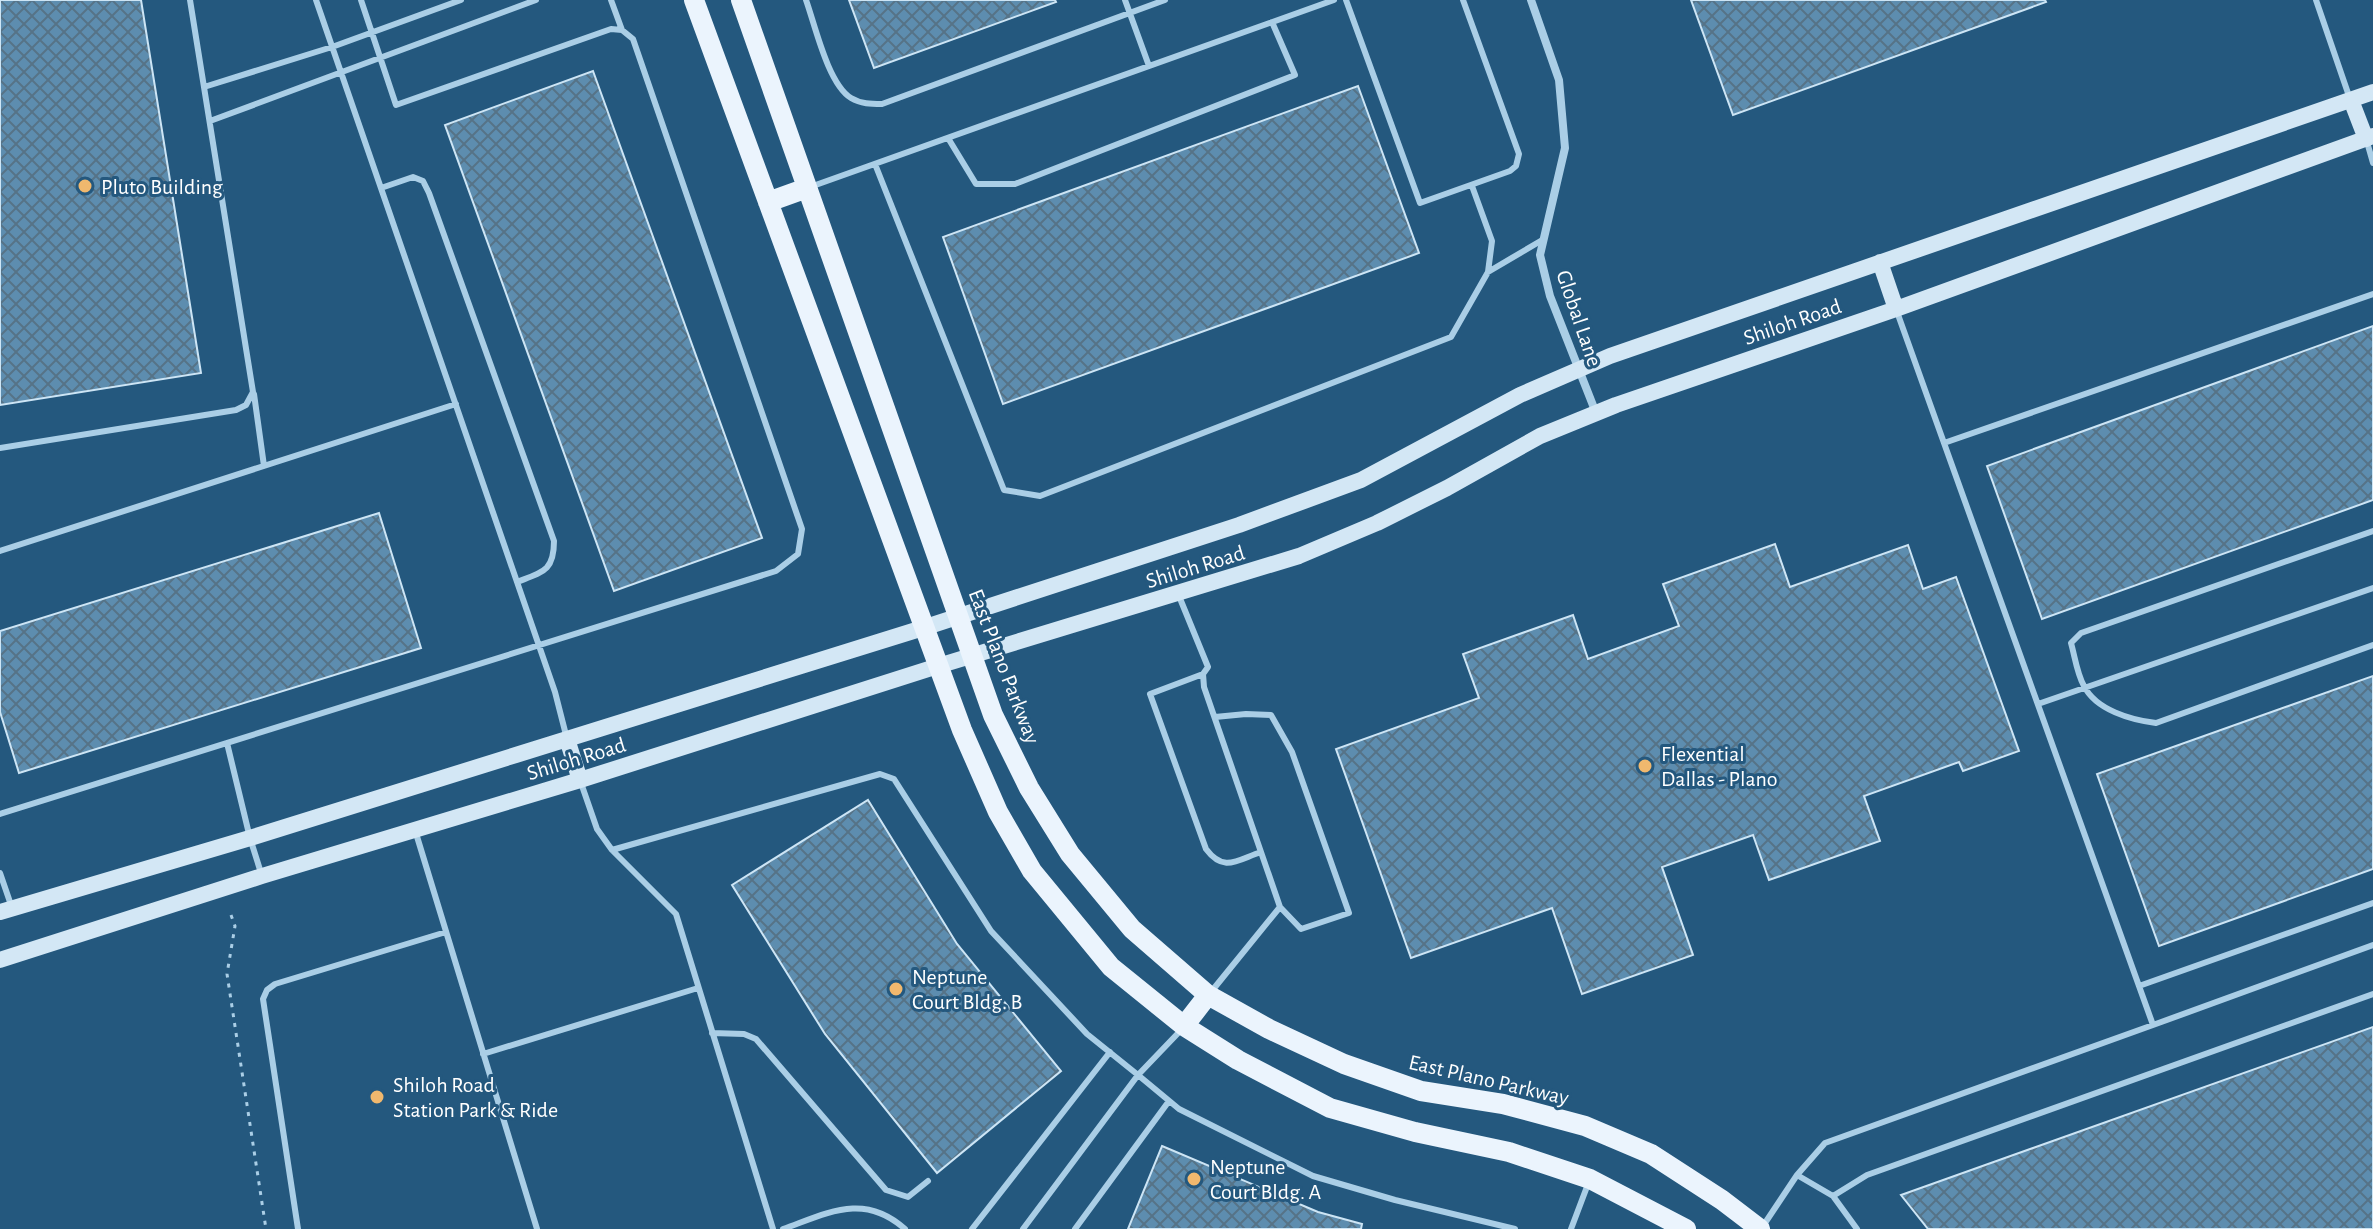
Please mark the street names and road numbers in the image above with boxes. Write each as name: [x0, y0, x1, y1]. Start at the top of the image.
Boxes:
street label: Global Lane: [1552, 267, 1606, 369]
street label: Shiloh Road: [1741, 295, 1844, 349]
street label: Shiloh Road: [1143, 542, 1247, 592]
street label: East Plano Parkway: [965, 586, 1044, 747]
street label: Shiloh Road: [524, 734, 628, 784]
street label: East Plano Parkway: [1407, 1051, 1571, 1109]

